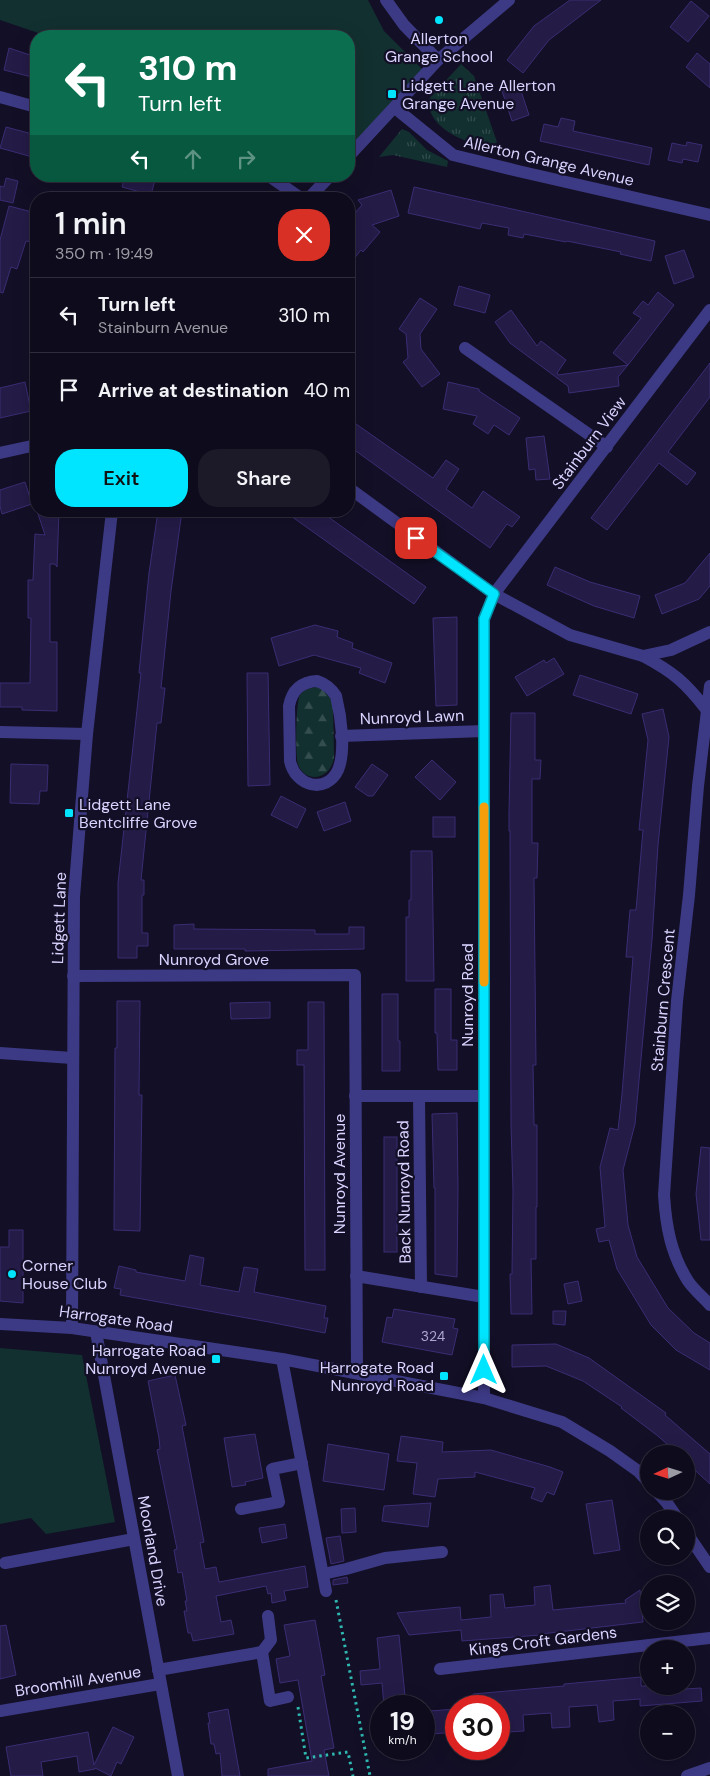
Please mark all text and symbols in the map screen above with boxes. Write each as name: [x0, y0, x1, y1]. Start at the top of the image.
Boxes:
marker: Allerton Grange School: [433, 14, 445, 26]
place label: Allerton Grange School: [385, 28, 493, 67]
text: 310 m: [138, 45, 237, 91]
icon: left: [55, 50, 120, 115]
place label: Lidgett Lane Allerton Grange Avenue: [402, 75, 556, 114]
marker: Lidgett Lane Allerton Grange Avenue: [386, 88, 398, 100]
text: Turn left: [138, 89, 222, 118]
street label: Allerton Grange Avenue: [462, 131, 636, 191]
icon: left: [126, 145, 154, 173]
icon: ahead: [179, 145, 207, 173]
icon: right: [232, 145, 260, 173]
text: 1 min: [55, 204, 127, 243]
button: close: [278, 209, 330, 261]
text: 350 m · 19:49: [55, 243, 153, 264]
text: Turn left: [98, 292, 176, 317]
icon: left: [55, 301, 83, 329]
text: 310 m: [278, 303, 330, 328]
text: Stainburn Avenue: [98, 317, 228, 338]
icon: arrive: [55, 376, 83, 404]
text: Arrive at destination: [98, 378, 289, 403]
text: 40 m: [304, 378, 350, 403]
street label: Stainburn View: [547, 392, 631, 494]
button: Exit: [55, 449, 188, 507]
button: Share: [198, 449, 330, 507]
pin: [395, 517, 437, 559]
icon: arrive: [402, 524, 430, 552]
street label: Nunroyd Lawn: [359, 705, 465, 729]
place label: Lidgett Lane Bentcliffe Grove: [79, 794, 197, 833]
marker: Lidgett Lane Bentcliffe Grove: [63, 807, 75, 819]
street label: Lidgett Lane: [47, 872, 71, 964]
street label: Stainburn Crescent: [646, 927, 680, 1073]
street label: Nunroyd Road: [457, 943, 478, 1047]
street label: Nunroyd Grove: [159, 949, 269, 970]
street label: Nunroyd Avenue: [329, 1114, 350, 1234]
street label: Back Nunroyd Road: [392, 1120, 416, 1264]
place label: Corner House Club: [22, 1255, 107, 1294]
marker: Corner House Club: [6, 1268, 18, 1280]
street label: Harrogate Road: [58, 1301, 174, 1337]
house number: 324: [421, 1327, 446, 1345]
place label: Harrogate Road Nunroyd Avenue: [85, 1340, 206, 1379]
position arrow: [457, 1343, 509, 1395]
marker: Harrogate Road Nunroyd Avenue: [210, 1353, 222, 1365]
place label: Harrogate Road Nunroyd Road: [320, 1357, 434, 1396]
marker: Harrogate Road Nunroyd Road: [438, 1370, 450, 1382]
north arrow: [640, 1445, 695, 1500]
map controls: [640, 1445, 695, 1760]
street label: Moorland Drive: [133, 1494, 173, 1608]
button: search: [640, 1510, 695, 1565]
button: layers: [640, 1575, 695, 1630]
street label: Kings Croft Gardens: [468, 1622, 618, 1660]
button: +: [640, 1640, 695, 1695]
street label: Broomhill Avenue: [13, 1661, 143, 1701]
speed limit sign: 30: [445, 1695, 510, 1760]
text: 19: [390, 1705, 415, 1738]
button: −: [640, 1705, 695, 1760]
text: km/h: [388, 1732, 417, 1748]

